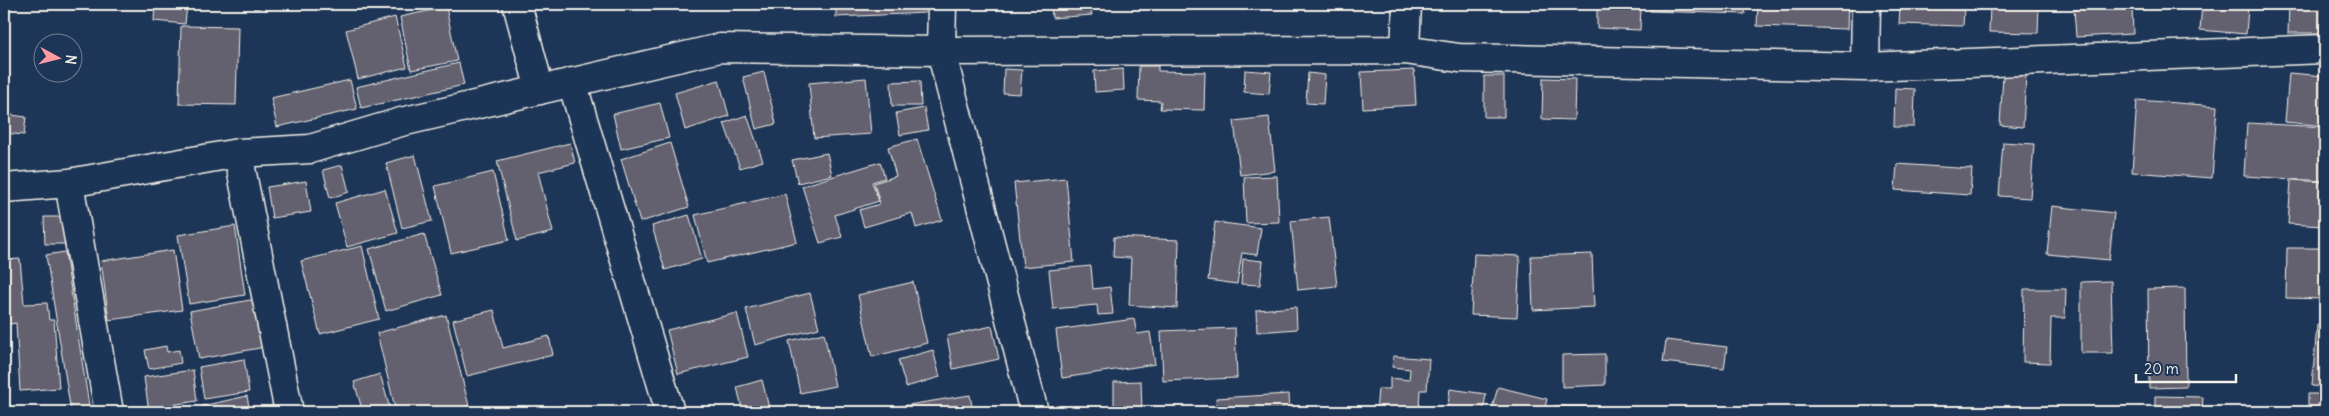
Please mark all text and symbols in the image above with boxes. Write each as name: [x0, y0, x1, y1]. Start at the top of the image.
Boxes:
north arrow: [32, 32, 82, 82]
text: N: [61, 54, 80, 65]
scale bar: [2136, 351, 2236, 383]
text: 20 m: [2144, 359, 2179, 378]

